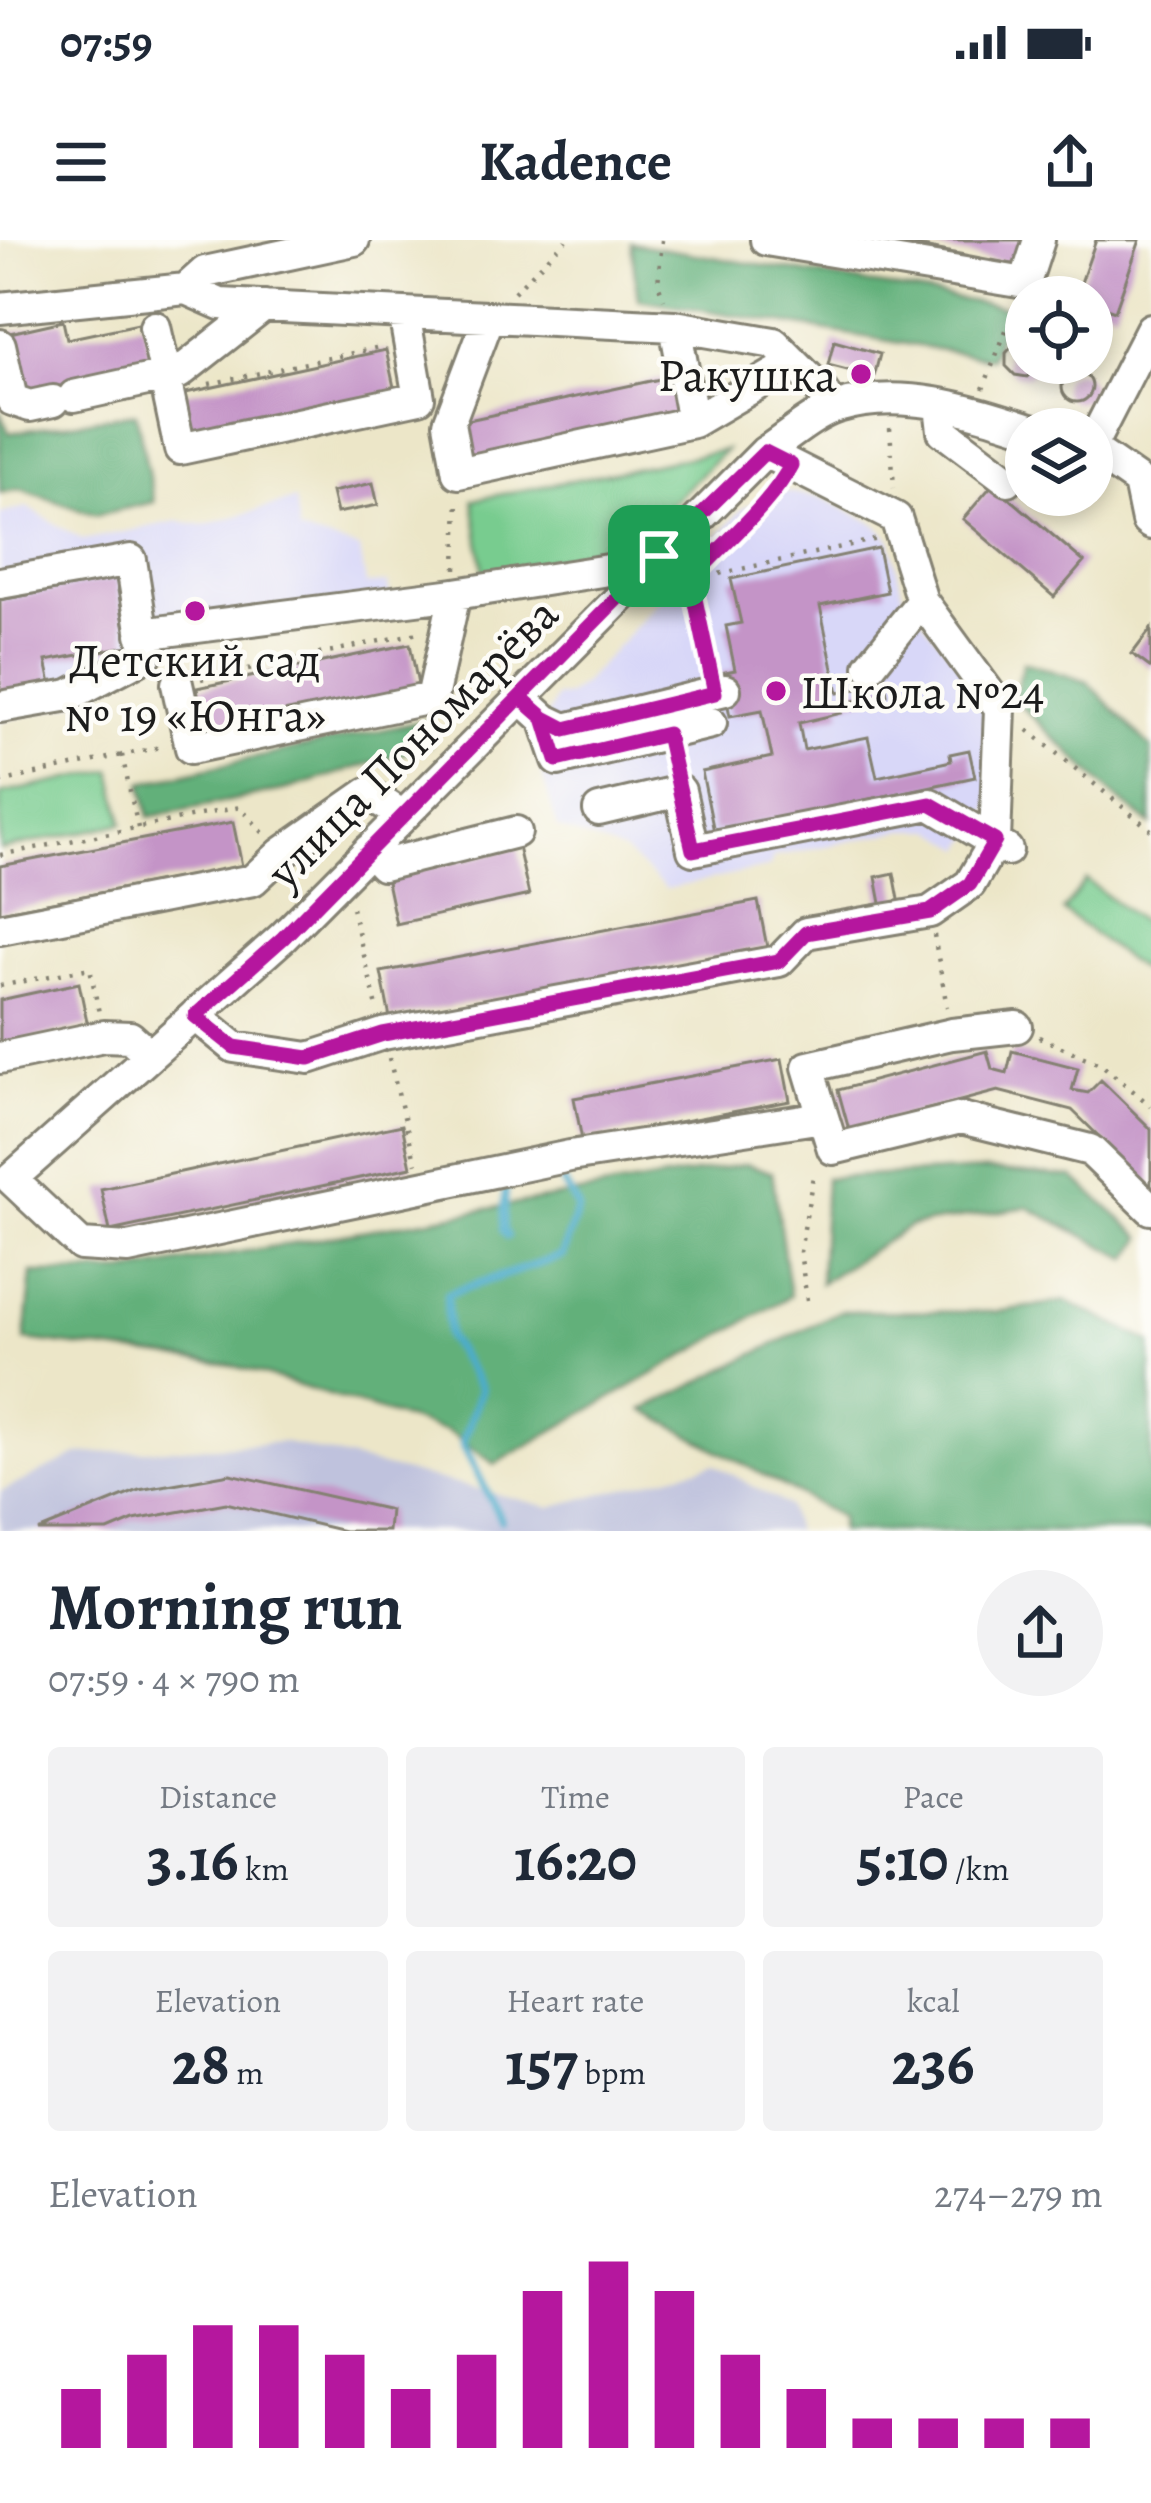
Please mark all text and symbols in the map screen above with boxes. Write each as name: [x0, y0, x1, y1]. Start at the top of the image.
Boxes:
text: 07:59: [60, 11, 153, 73]
text: Kadence: [479, 125, 672, 199]
icon: menu: [48, 129, 114, 195]
icon: share: [1037, 129, 1103, 195]
map controls: [1005, 276, 1113, 516]
button: locate: [1005, 276, 1113, 384]
place label: Ракушка: [657, 342, 837, 408]
marker: Ракушка: [848, 361, 874, 387]
button: layers: [1005, 408, 1113, 516]
pin: [608, 505, 710, 607]
icon: arrive: [626, 523, 692, 589]
street label: улица Пономарёва: [251, 582, 573, 904]
marker: Детский сад № 19 «Юнга»: [182, 598, 208, 624]
place label: Детский сад № 19 «Юнга»: [64, 627, 326, 748]
place label: Школа №24: [800, 659, 1045, 725]
marker: Школа №24: [763, 678, 789, 704]
text: Morning run: [48, 1562, 403, 1652]
button: share: [977, 1570, 1103, 1696]
text: 07:59 · 4 × 790 m: [48, 1652, 300, 1705]
text: Distance: [159, 1774, 277, 1819]
text: Time: [541, 1774, 610, 1819]
text: Pace: [903, 1774, 964, 1819]
text: 3.16: [147, 1819, 239, 1901]
text: 16:20: [514, 1819, 637, 1901]
text: 5:10: [857, 1819, 948, 1901]
text: km: [239, 1846, 289, 1891]
text: /km: [948, 1846, 1010, 1891]
text: Elevation: [155, 1978, 281, 2023]
text: Heart rate: [507, 1978, 644, 2023]
text: kcal: [907, 1978, 960, 2023]
text: 28: [172, 2023, 230, 2105]
text: 157: [505, 2023, 578, 2105]
text: 236: [892, 2023, 975, 2105]
text: m: [230, 2050, 264, 2095]
text: bpm: [578, 2050, 646, 2095]
text: Elevation: [48, 2167, 198, 2220]
text: 274–279 m: [934, 2167, 1103, 2220]

